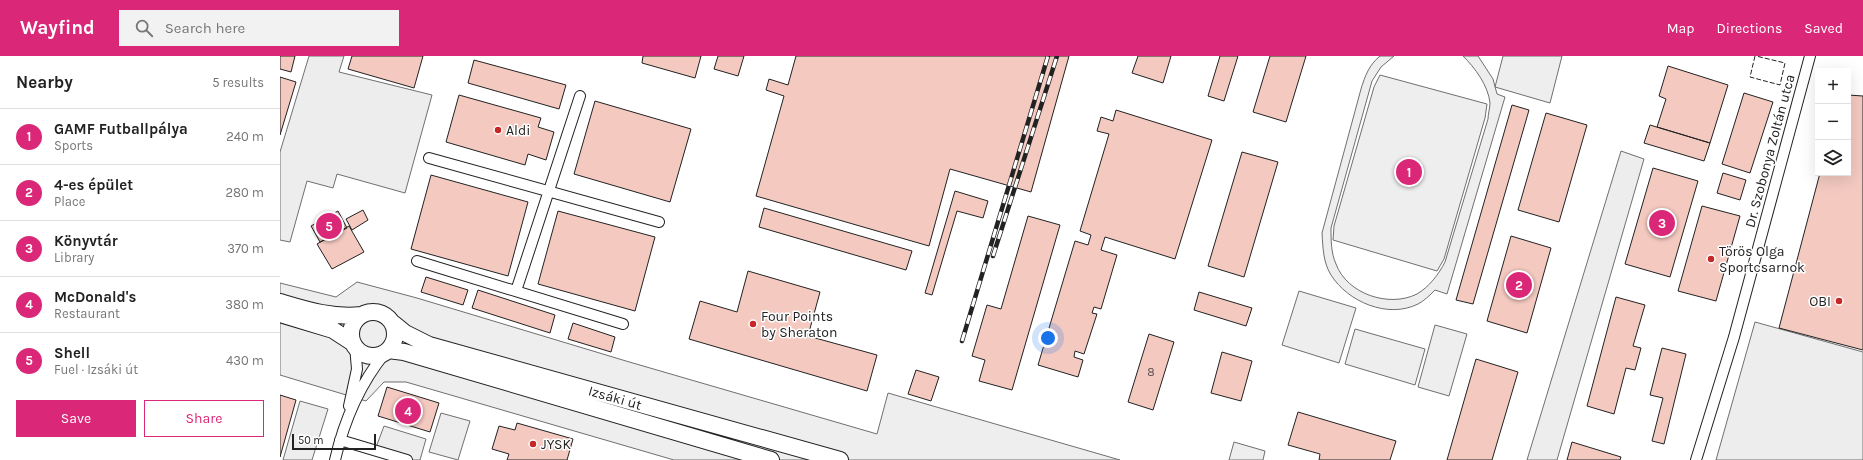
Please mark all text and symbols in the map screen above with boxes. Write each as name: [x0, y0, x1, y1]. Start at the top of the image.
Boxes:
search box: [119, 10, 399, 46]
text: Wayfind: [20, 17, 95, 39]
icon: search: [133, 17, 155, 39]
text: Search here: [165, 19, 245, 37]
text: Map: [1667, 20, 1695, 37]
text: Directions: [1717, 20, 1782, 37]
text: Saved: [1804, 20, 1843, 37]
map controls: [1815, 68, 1851, 176]
button: +: [1815, 68, 1851, 104]
text: Nearby: [16, 72, 73, 92]
street label: Dr. Szobonya Zoltán utca: [1741, 72, 1799, 230]
text: 5 results: [212, 75, 264, 90]
button: −: [1815, 104, 1851, 140]
text: GAMF Futballpálya: [54, 120, 188, 138]
place label: Aldi: [506, 122, 530, 139]
marker: Aldi: [493, 125, 503, 135]
text: 1: [27, 129, 31, 144]
text: 240 m: [226, 129, 264, 144]
text: Sports: [54, 138, 93, 153]
button: layers: [1815, 140, 1851, 176]
pin: 1: [1396, 157, 1422, 187]
text: 4-es épület: [54, 176, 133, 194]
text: 2: [25, 185, 33, 200]
text: 280 m: [226, 185, 264, 200]
text: Place: [54, 194, 85, 209]
pin: 3: [1649, 208, 1675, 238]
pin: 5: [316, 211, 342, 241]
text: Könyvtár: [54, 232, 118, 250]
text: 3: [25, 241, 33, 256]
text: 370 m: [227, 241, 264, 256]
place label: Törös Olga Sportcsarnok: [1719, 243, 1805, 276]
text: Library: [54, 250, 94, 265]
marker: Törös Olga Sportcsarnok: [1706, 254, 1716, 264]
pin: 2: [1506, 270, 1532, 300]
text: McDonald's: [54, 288, 136, 306]
place label: OBI: [1809, 293, 1831, 310]
marker: OBI: [1834, 296, 1844, 306]
text: 4: [25, 297, 33, 312]
text: 380 m: [225, 297, 264, 312]
text: Restaurant: [54, 306, 120, 321]
place label: Four Points by Sheraton: [761, 308, 837, 341]
marker: Four Points by Sheraton: [748, 319, 758, 329]
your location: [1038, 328, 1058, 348]
text: Shell: [54, 344, 90, 362]
text: 5: [25, 353, 33, 368]
text: 430 m: [226, 353, 264, 368]
text: Fuel · Izsáki út: [54, 362, 138, 377]
house number: 8: [1147, 365, 1155, 379]
street label: Izsáki út: [586, 382, 644, 414]
pin: 4: [395, 396, 421, 426]
button: Save: [16, 400, 136, 437]
button: Share: [144, 400, 264, 437]
scale bar: [292, 432, 376, 451]
text: 50 m: [298, 434, 324, 447]
place label: JYSK: [541, 436, 571, 453]
marker: JYSK: [528, 439, 538, 449]

